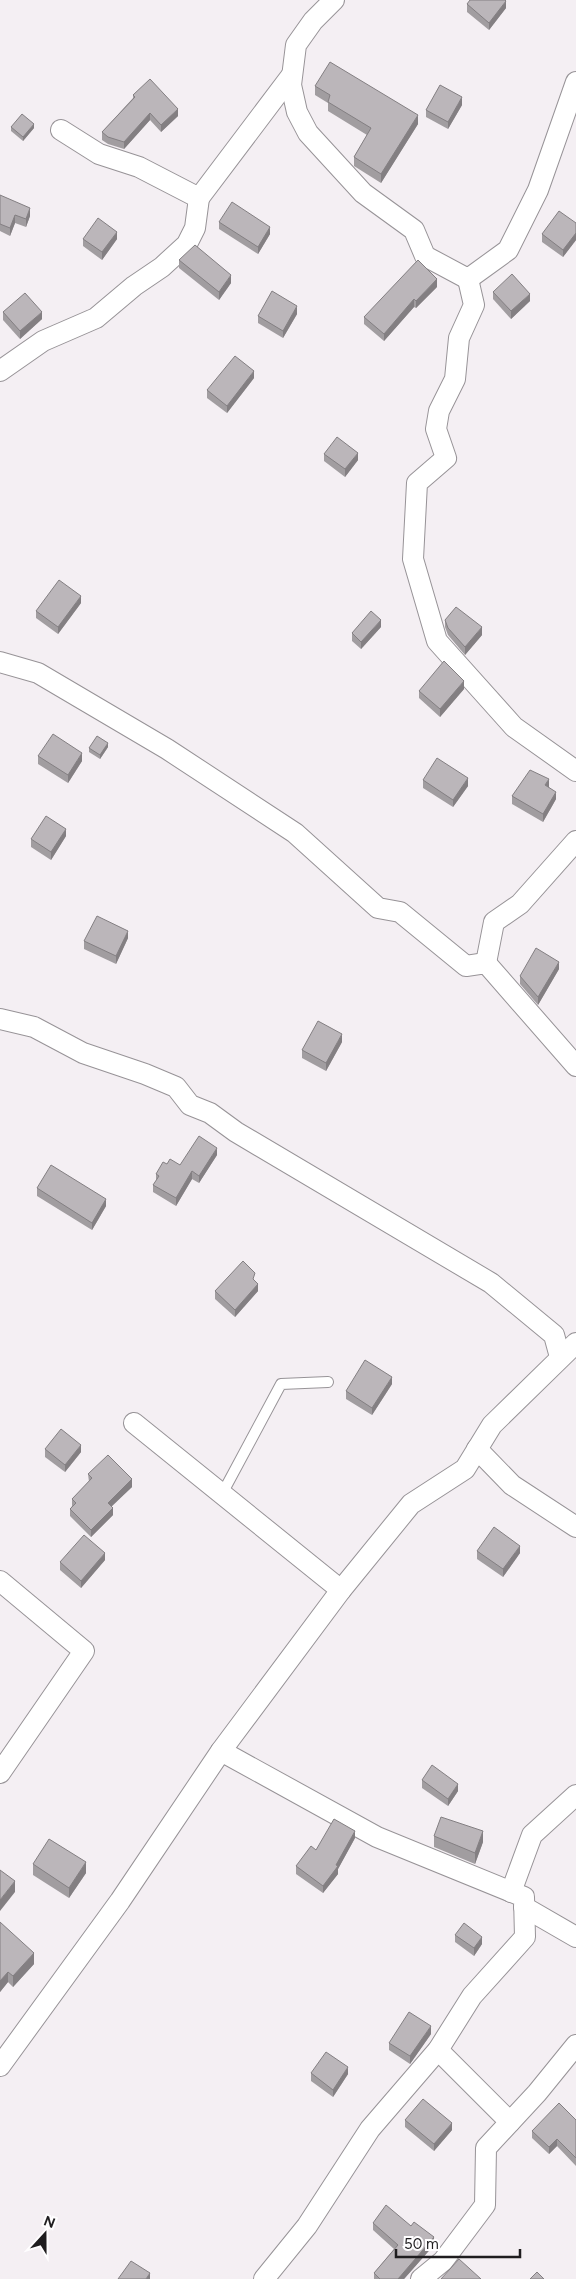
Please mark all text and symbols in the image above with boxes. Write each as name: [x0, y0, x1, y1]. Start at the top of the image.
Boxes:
north arrow: [20, 2209, 70, 2259]
text: N: [41, 2212, 58, 2232]
scale bar: [396, 2226, 520, 2258]
text: 50 m: [404, 2235, 439, 2253]

